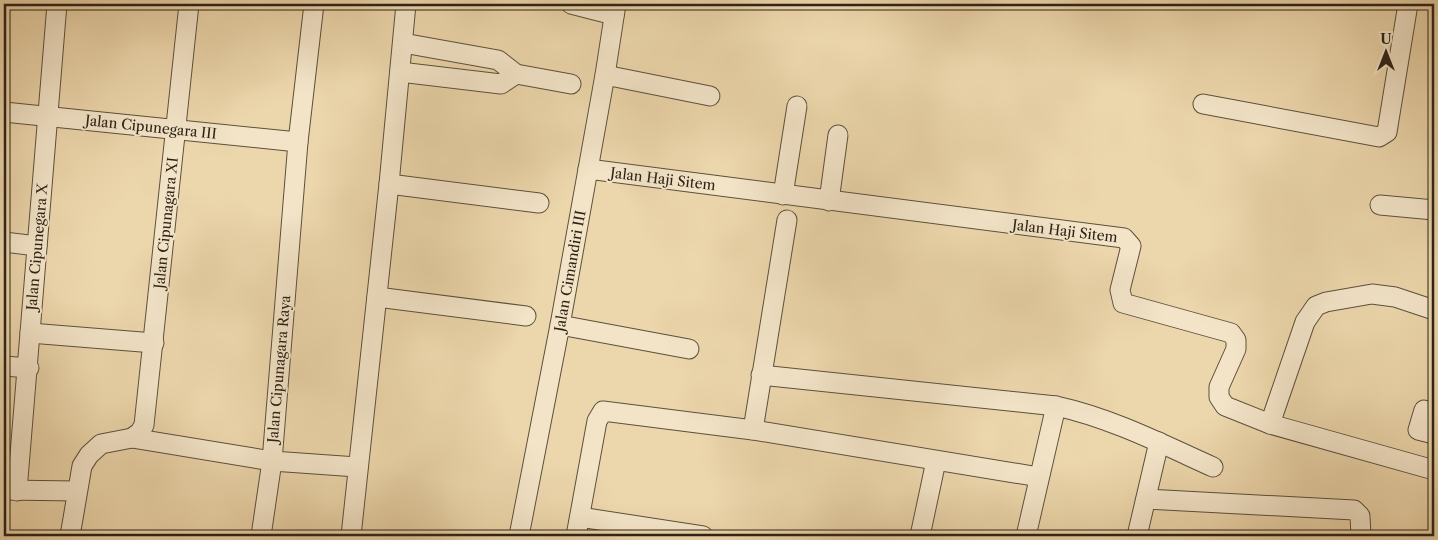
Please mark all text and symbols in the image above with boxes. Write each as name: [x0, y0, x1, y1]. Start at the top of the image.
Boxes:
north arrow: [1360, 28, 1410, 78]
text: U: [1380, 30, 1392, 48]
street label: Jalan Cipunegara III: [82, 111, 218, 143]
street label: Jalan Cipunagara XI: [150, 156, 182, 292]
street label: Jalan Haji Sitem: [607, 163, 717, 194]
street label: Jalan Cipunegara X: [22, 182, 52, 313]
street label: Jalan Cimandiri III: [550, 209, 590, 335]
street label: Jalan Haji Sitem: [1009, 215, 1119, 246]
street label: Jalan Cipunagara Raya: [263, 294, 294, 446]

